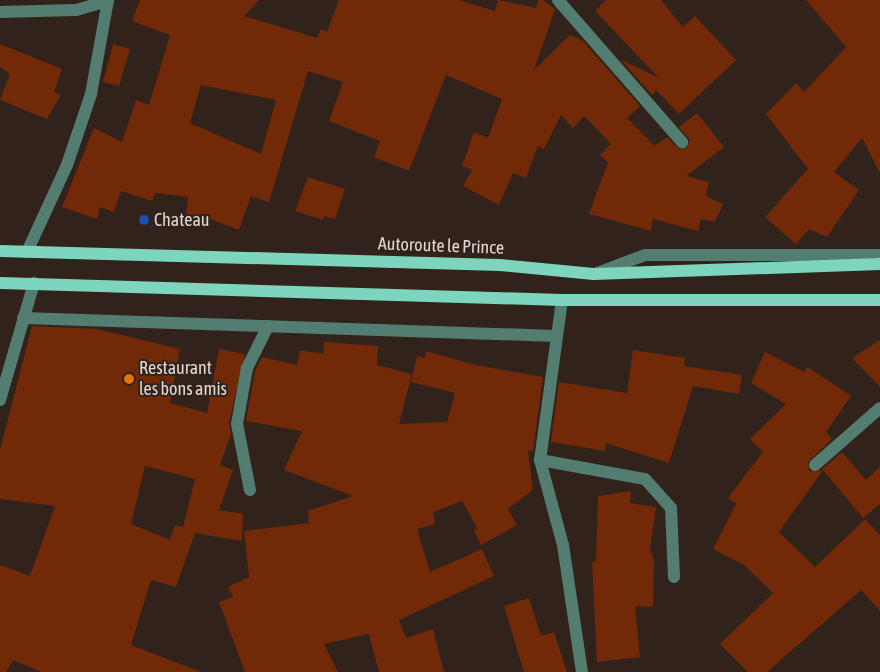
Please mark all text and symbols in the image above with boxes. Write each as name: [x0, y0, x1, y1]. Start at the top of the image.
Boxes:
place label: Chateau: [154, 209, 209, 231]
marker: Chateau: [138, 214, 150, 226]
street label: Autoroute le Prince: [378, 233, 504, 259]
place label: Restaurant les bons amis: [139, 358, 227, 400]
marker: Restaurant les bons amis: [123, 373, 135, 385]

